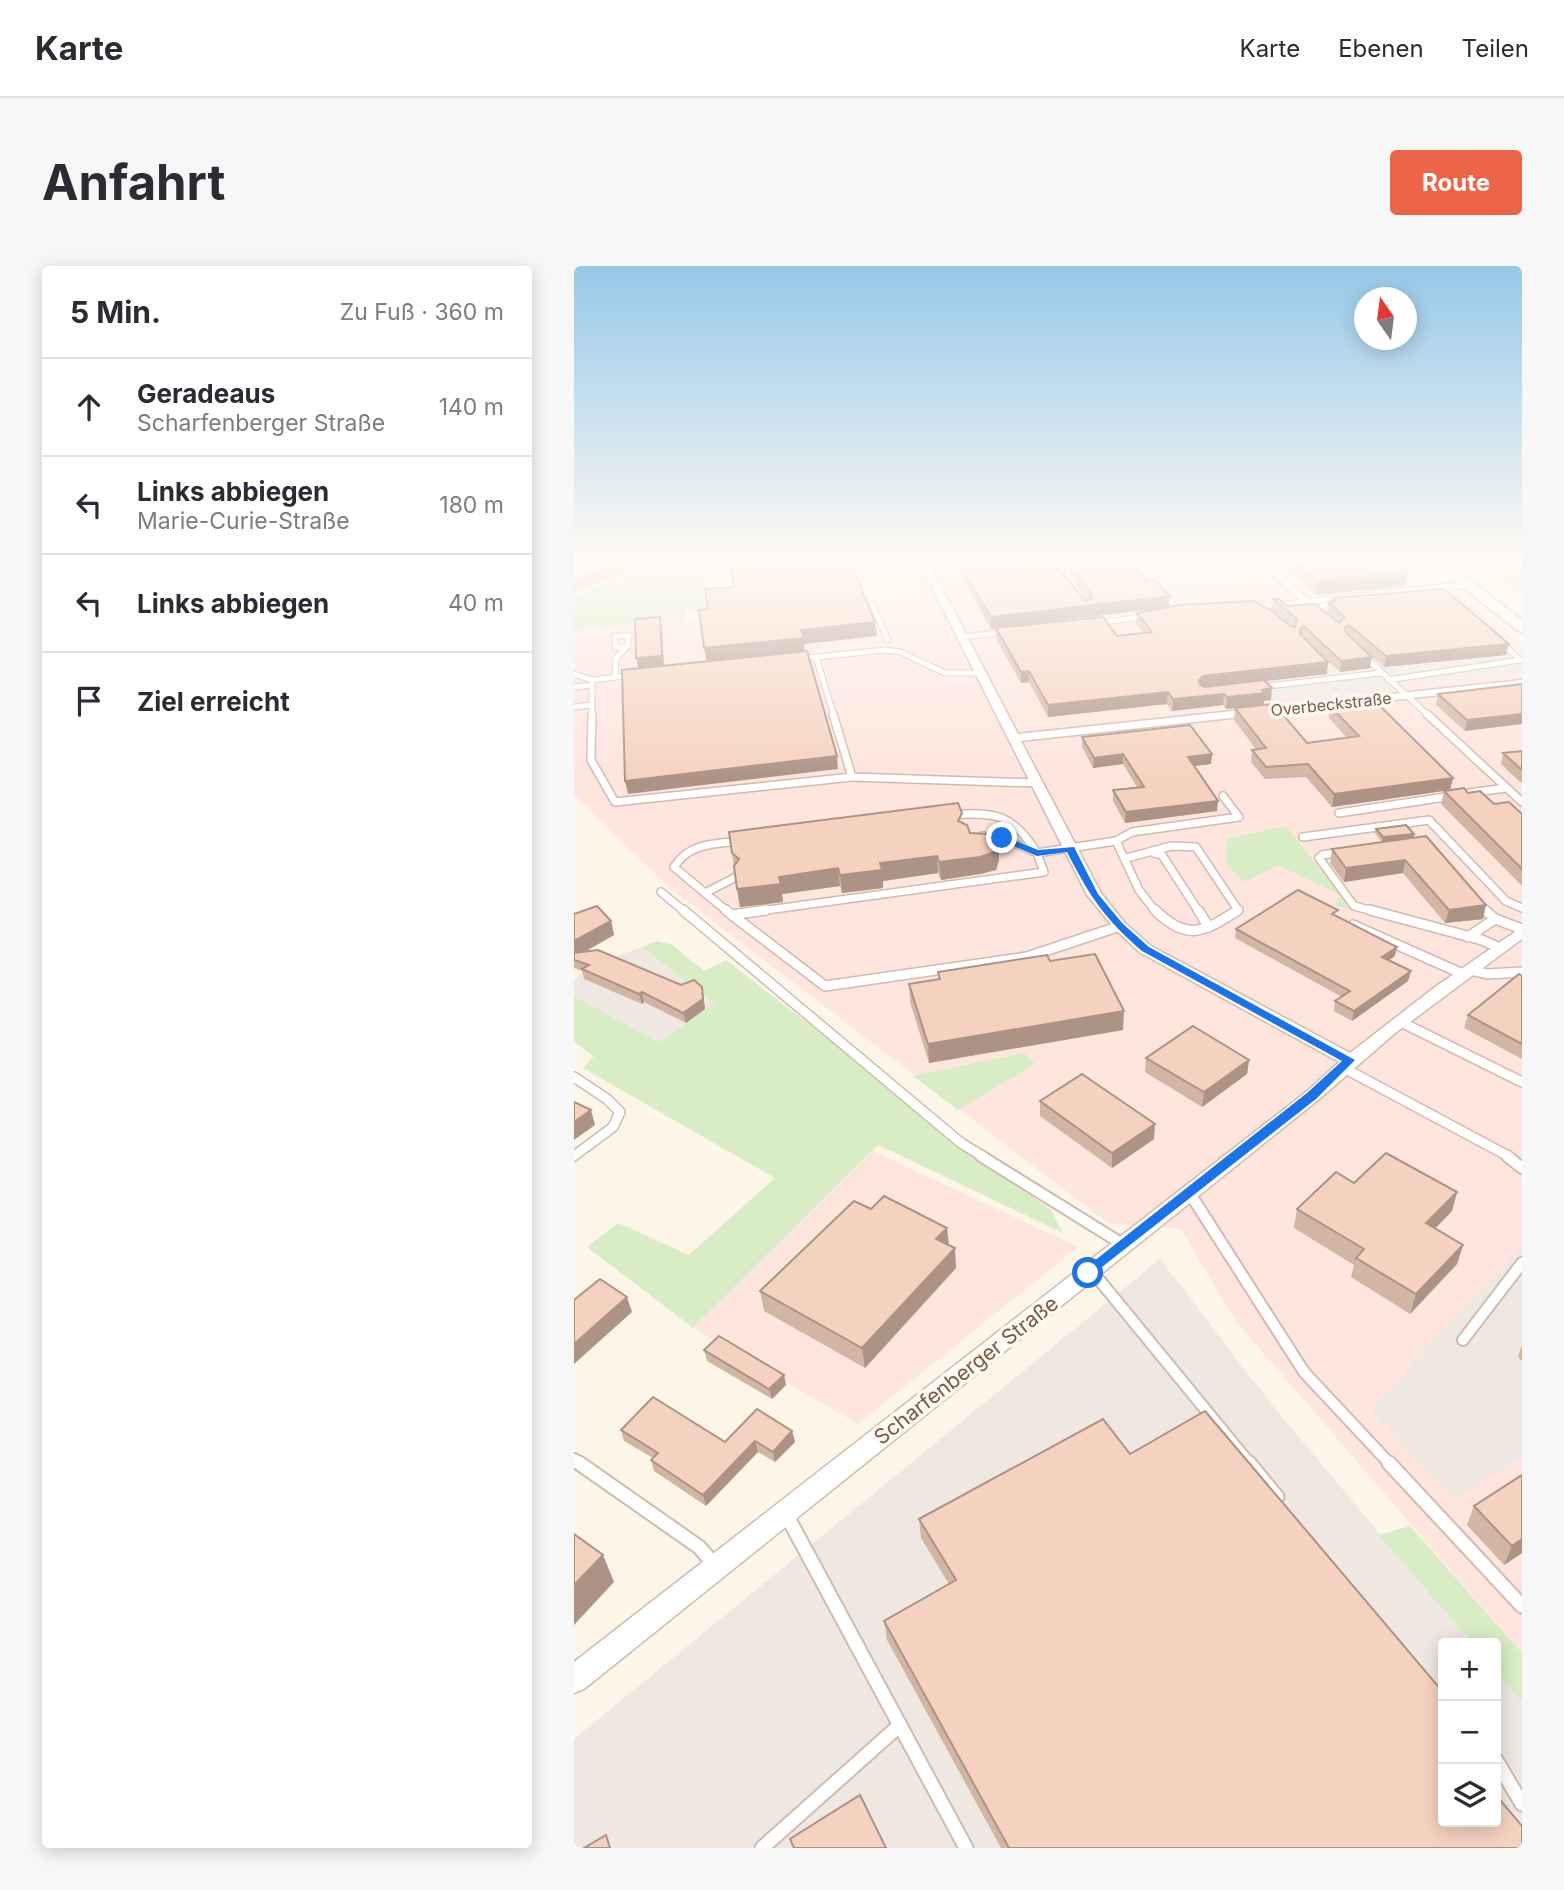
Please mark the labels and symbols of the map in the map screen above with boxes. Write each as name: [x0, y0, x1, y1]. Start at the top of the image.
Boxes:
north arrow: [1354, 287, 1417, 350]
street label: Overbeckstraße: [1270, 688, 1392, 720]
route end: [986, 822, 1017, 853]
route start: [1072, 1257, 1103, 1288]
street label: Scharfenberger Straße: [869, 1290, 1063, 1450]

